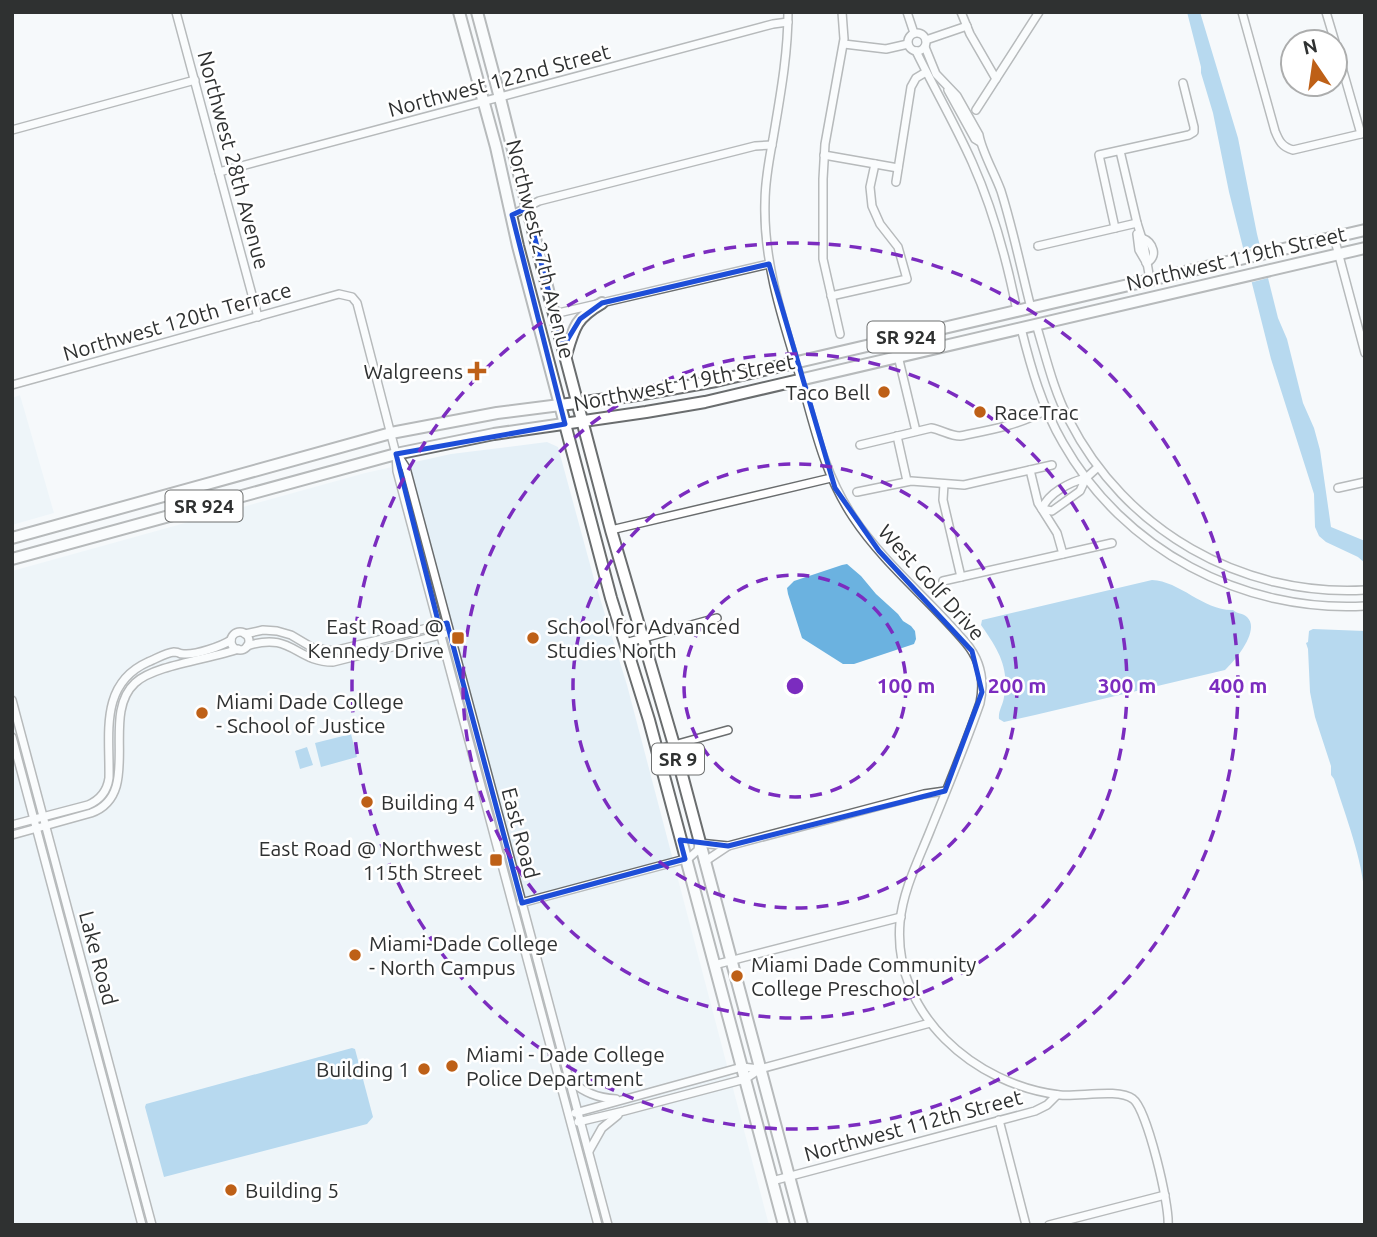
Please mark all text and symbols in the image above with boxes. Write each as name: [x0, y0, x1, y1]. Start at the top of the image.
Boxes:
north arrow: [1279, 28, 1349, 98]
text: N: [1301, 34, 1320, 59]
street label: Northwest 122nd Street: [385, 39, 613, 121]
street label: Northwest 28th Avenue: [193, 48, 275, 272]
street label: Northwest 27th Avenue: [502, 137, 580, 361]
street label: Northwest 119th Street: [1124, 221, 1348, 295]
street label: Northwest 120th Terrace: [60, 277, 294, 365]
road number: SR 924: [867, 322, 944, 352]
street label: Northwest 119th Street: [571, 349, 797, 415]
place label: Walgreens: [363, 359, 463, 383]
marker: Walgreens: [469, 363, 485, 379]
place label: Taco Bell: [786, 380, 870, 404]
marker: Taco Bell: [876, 384, 892, 400]
place label: RaceTrac: [994, 400, 1079, 424]
marker: RaceTrac: [972, 404, 988, 420]
road number: SR 924: [166, 491, 242, 522]
street label: West Golf Drive: [874, 519, 990, 645]
place label: East Road @ Kennedy Drive: [307, 614, 444, 662]
place label: School for Advanced Studies North: [547, 614, 740, 662]
marker: East Road @ Kennedy Drive: [450, 630, 466, 646]
marker: School for Advanced Studies North: [525, 630, 541, 646]
text: 100 m: [877, 673, 935, 697]
text: 200 m: [988, 673, 1046, 697]
text: 300 m: [1098, 673, 1156, 697]
text: 400 m: [1209, 673, 1267, 697]
centre of rings: [783, 674, 807, 698]
place label: Miami Dade College - School of Justice: [216, 689, 404, 737]
marker: Miami Dade College - School of Justice: [194, 705, 210, 721]
road number: SR 9: [652, 744, 704, 774]
street label: East Road: [497, 785, 545, 881]
place label: Building 4: [381, 790, 475, 814]
marker: Building 4: [359, 794, 375, 810]
place label: East Road @ Northwest 115th Street: [259, 836, 482, 884]
marker: East Road @ Northwest 115th Street: [488, 852, 504, 868]
street label: Lake Road: [75, 908, 123, 1008]
place label: Miami-Dade College - North Campus: [369, 931, 558, 979]
marker: Miami-Dade College - North Campus: [347, 947, 363, 963]
place label: Miami Dade Community College Preschool: [751, 952, 976, 1000]
marker: Miami Dade Community College Preschool: [729, 968, 745, 984]
place label: Miami - Dade College Police Department: [466, 1042, 665, 1090]
place label: Building 1: [316, 1057, 410, 1081]
marker: Miami - Dade College Police Department: [444, 1058, 460, 1074]
marker: Building 1: [416, 1061, 432, 1077]
street label: Northwest 112th Street: [801, 1084, 1025, 1166]
place label: Building 5: [245, 1178, 339, 1202]
marker: Building 5: [223, 1182, 239, 1198]

